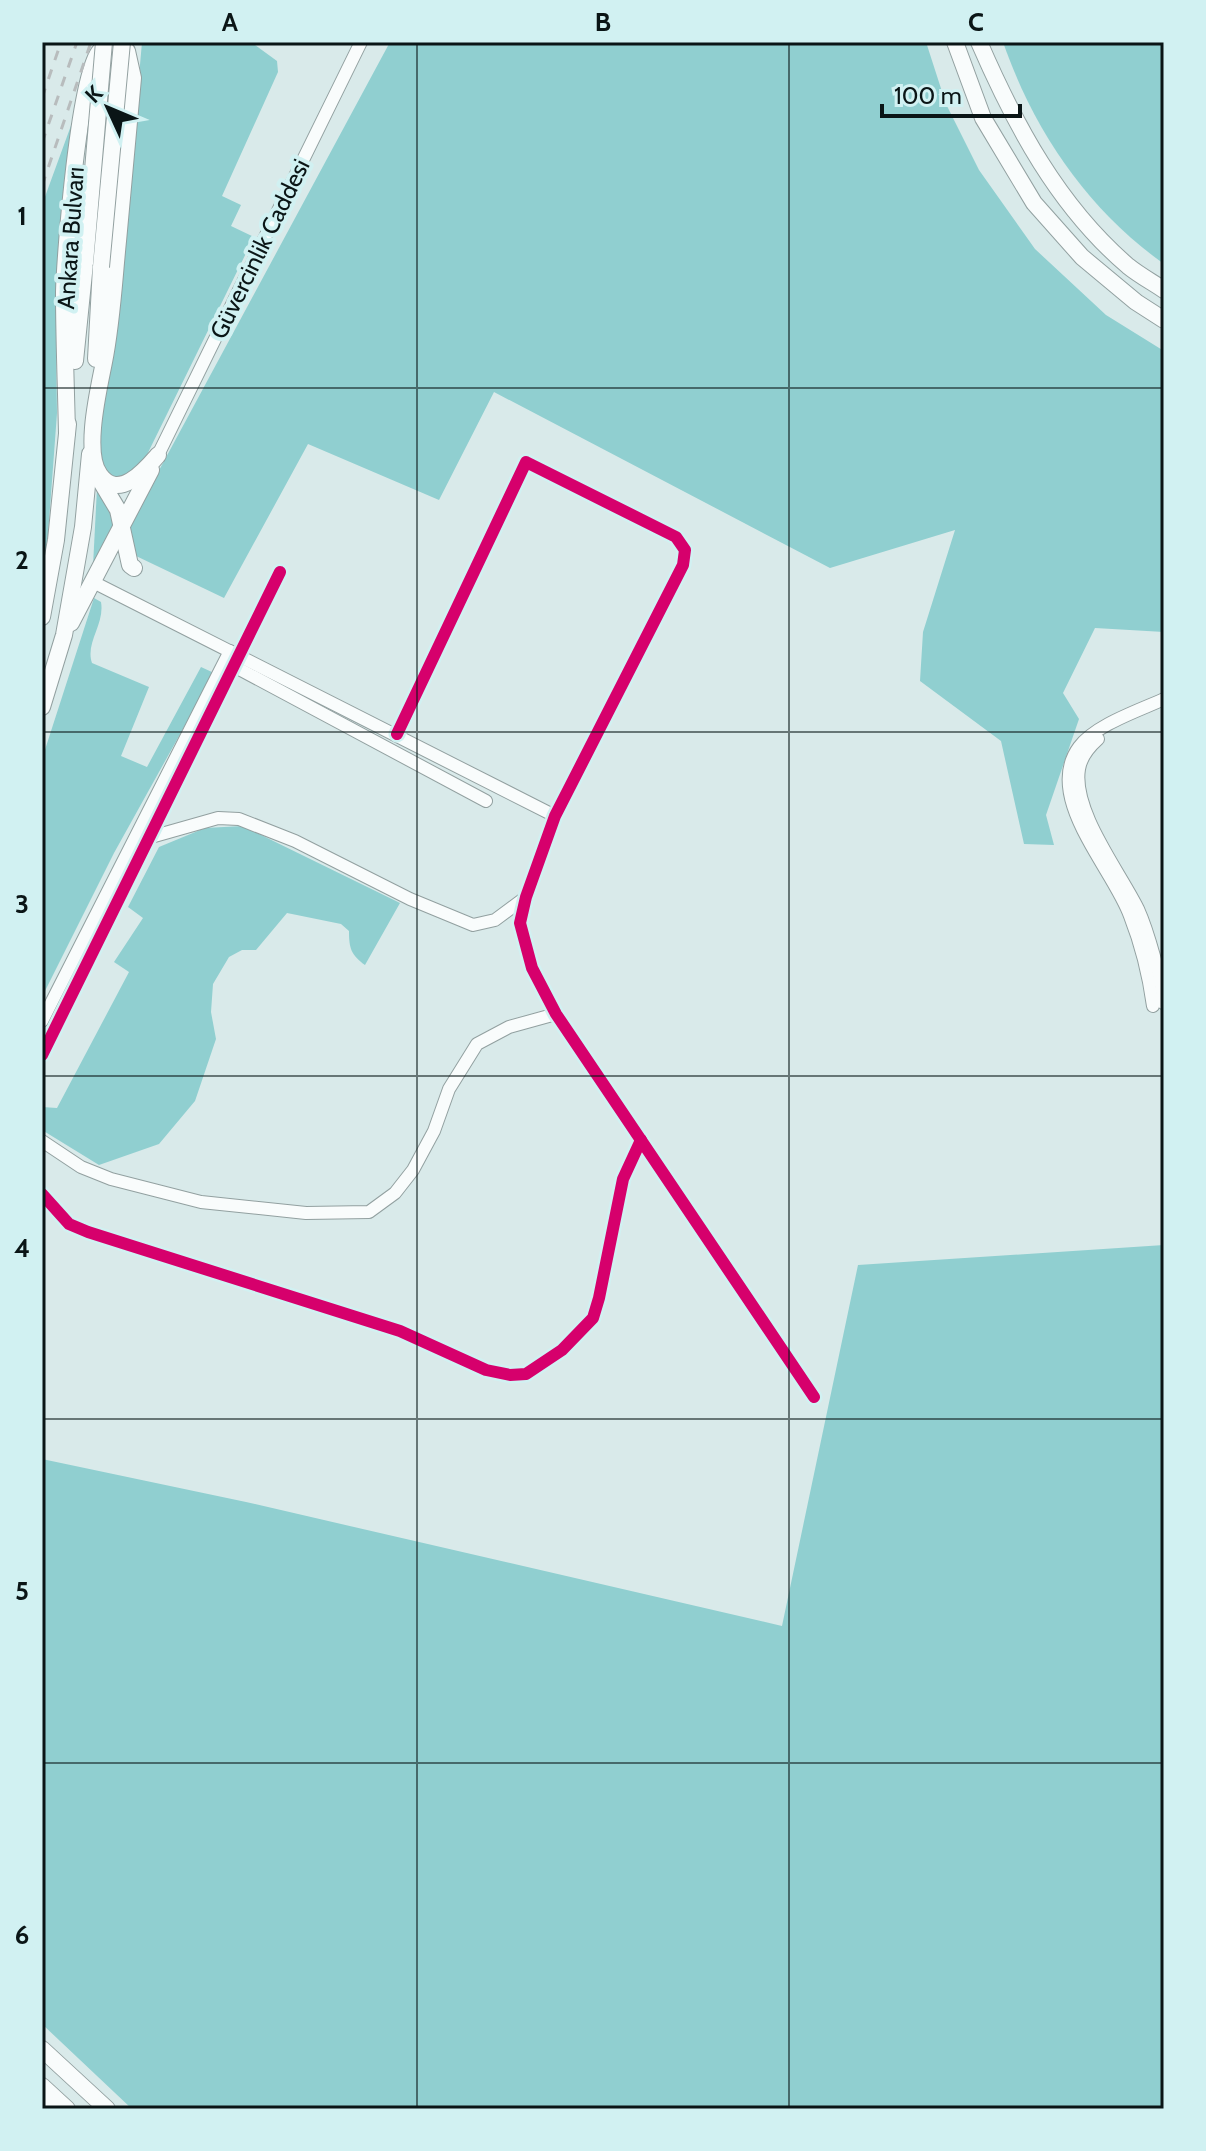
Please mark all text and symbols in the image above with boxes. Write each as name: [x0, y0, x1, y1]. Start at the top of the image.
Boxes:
text: A: [222, 6, 239, 38]
text: B: [595, 6, 611, 38]
text: C: [968, 6, 984, 38]
north arrow: [68, 68, 148, 148]
scale bar: [882, 68, 1020, 118]
text: K: [79, 80, 109, 109]
text: 100 m: [894, 81, 962, 110]
street label: Güvercinlik Caddesi: [204, 154, 316, 343]
street label: Ankara Bulvarı: [51, 166, 90, 310]
text: 1: [17, 200, 27, 232]
text: 2: [15, 544, 29, 576]
text: 3: [15, 888, 29, 920]
text: 4: [14, 1232, 30, 1264]
text: 5: [15, 1575, 29, 1607]
text: 6: [15, 1919, 29, 1951]

